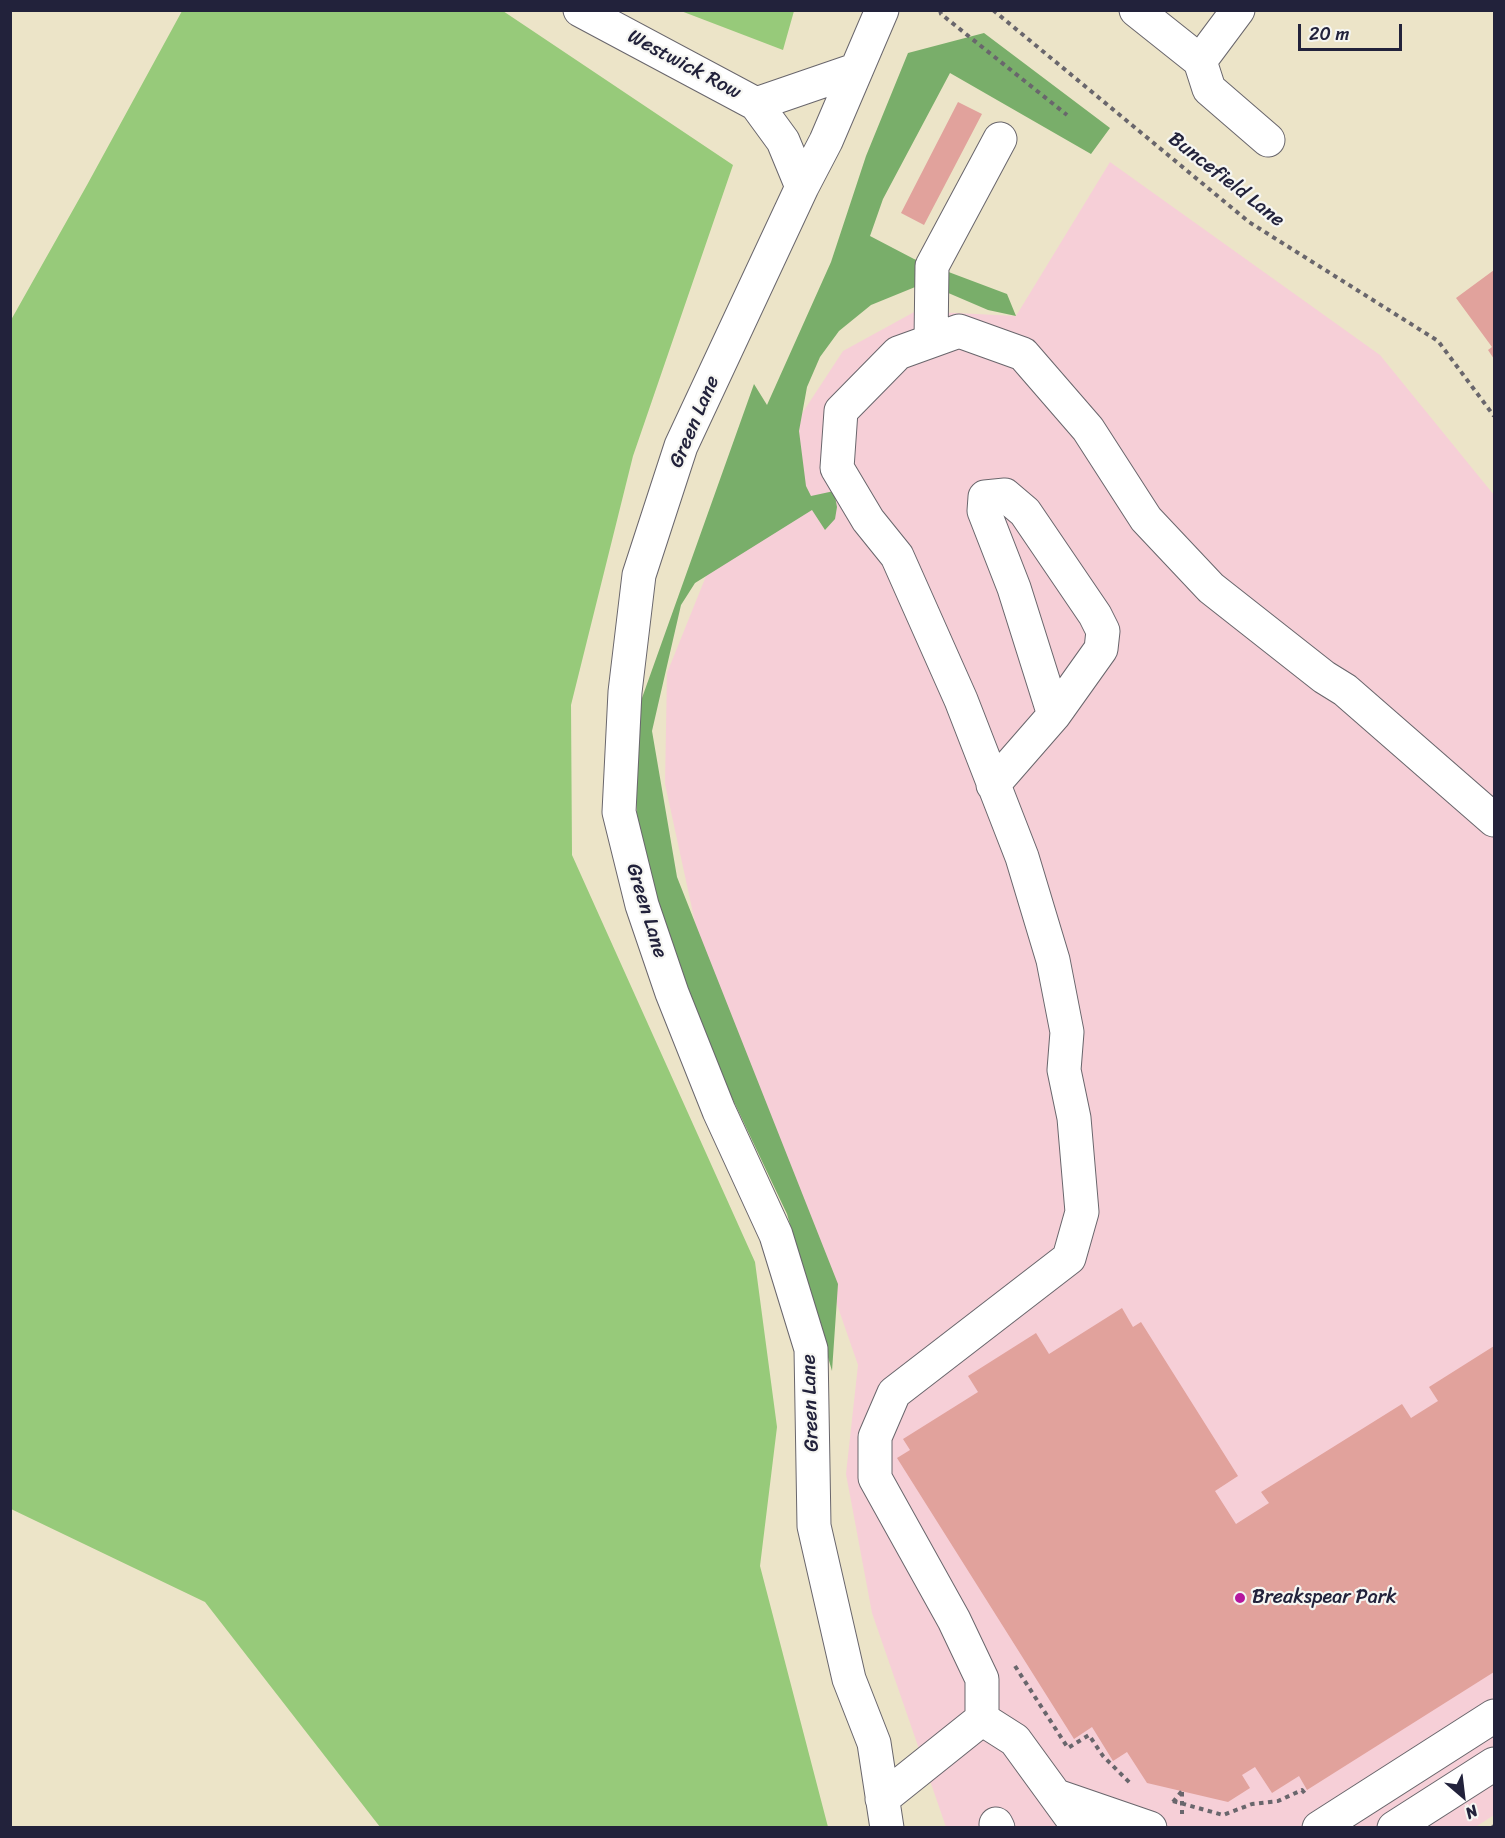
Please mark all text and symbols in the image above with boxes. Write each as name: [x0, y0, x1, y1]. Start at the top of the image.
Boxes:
scale bar: [1301, 12, 1404, 50]
text: 20 m: [1309, 18, 1349, 50]
street label: Westwick Row: [623, 25, 745, 105]
street label: Buncefield Lane: [1163, 127, 1289, 233]
street label: Green Lane: [665, 372, 725, 472]
street label: Green Lane: [620, 861, 672, 961]
street label: Green Lane: [797, 1354, 825, 1452]
place label: Breakspear Park: [1252, 1586, 1397, 1610]
marker: Breakspear Park: [1233, 1591, 1247, 1605]
north arrow: [1433, 1766, 1493, 1826]
text: N: [1460, 1797, 1483, 1828]

